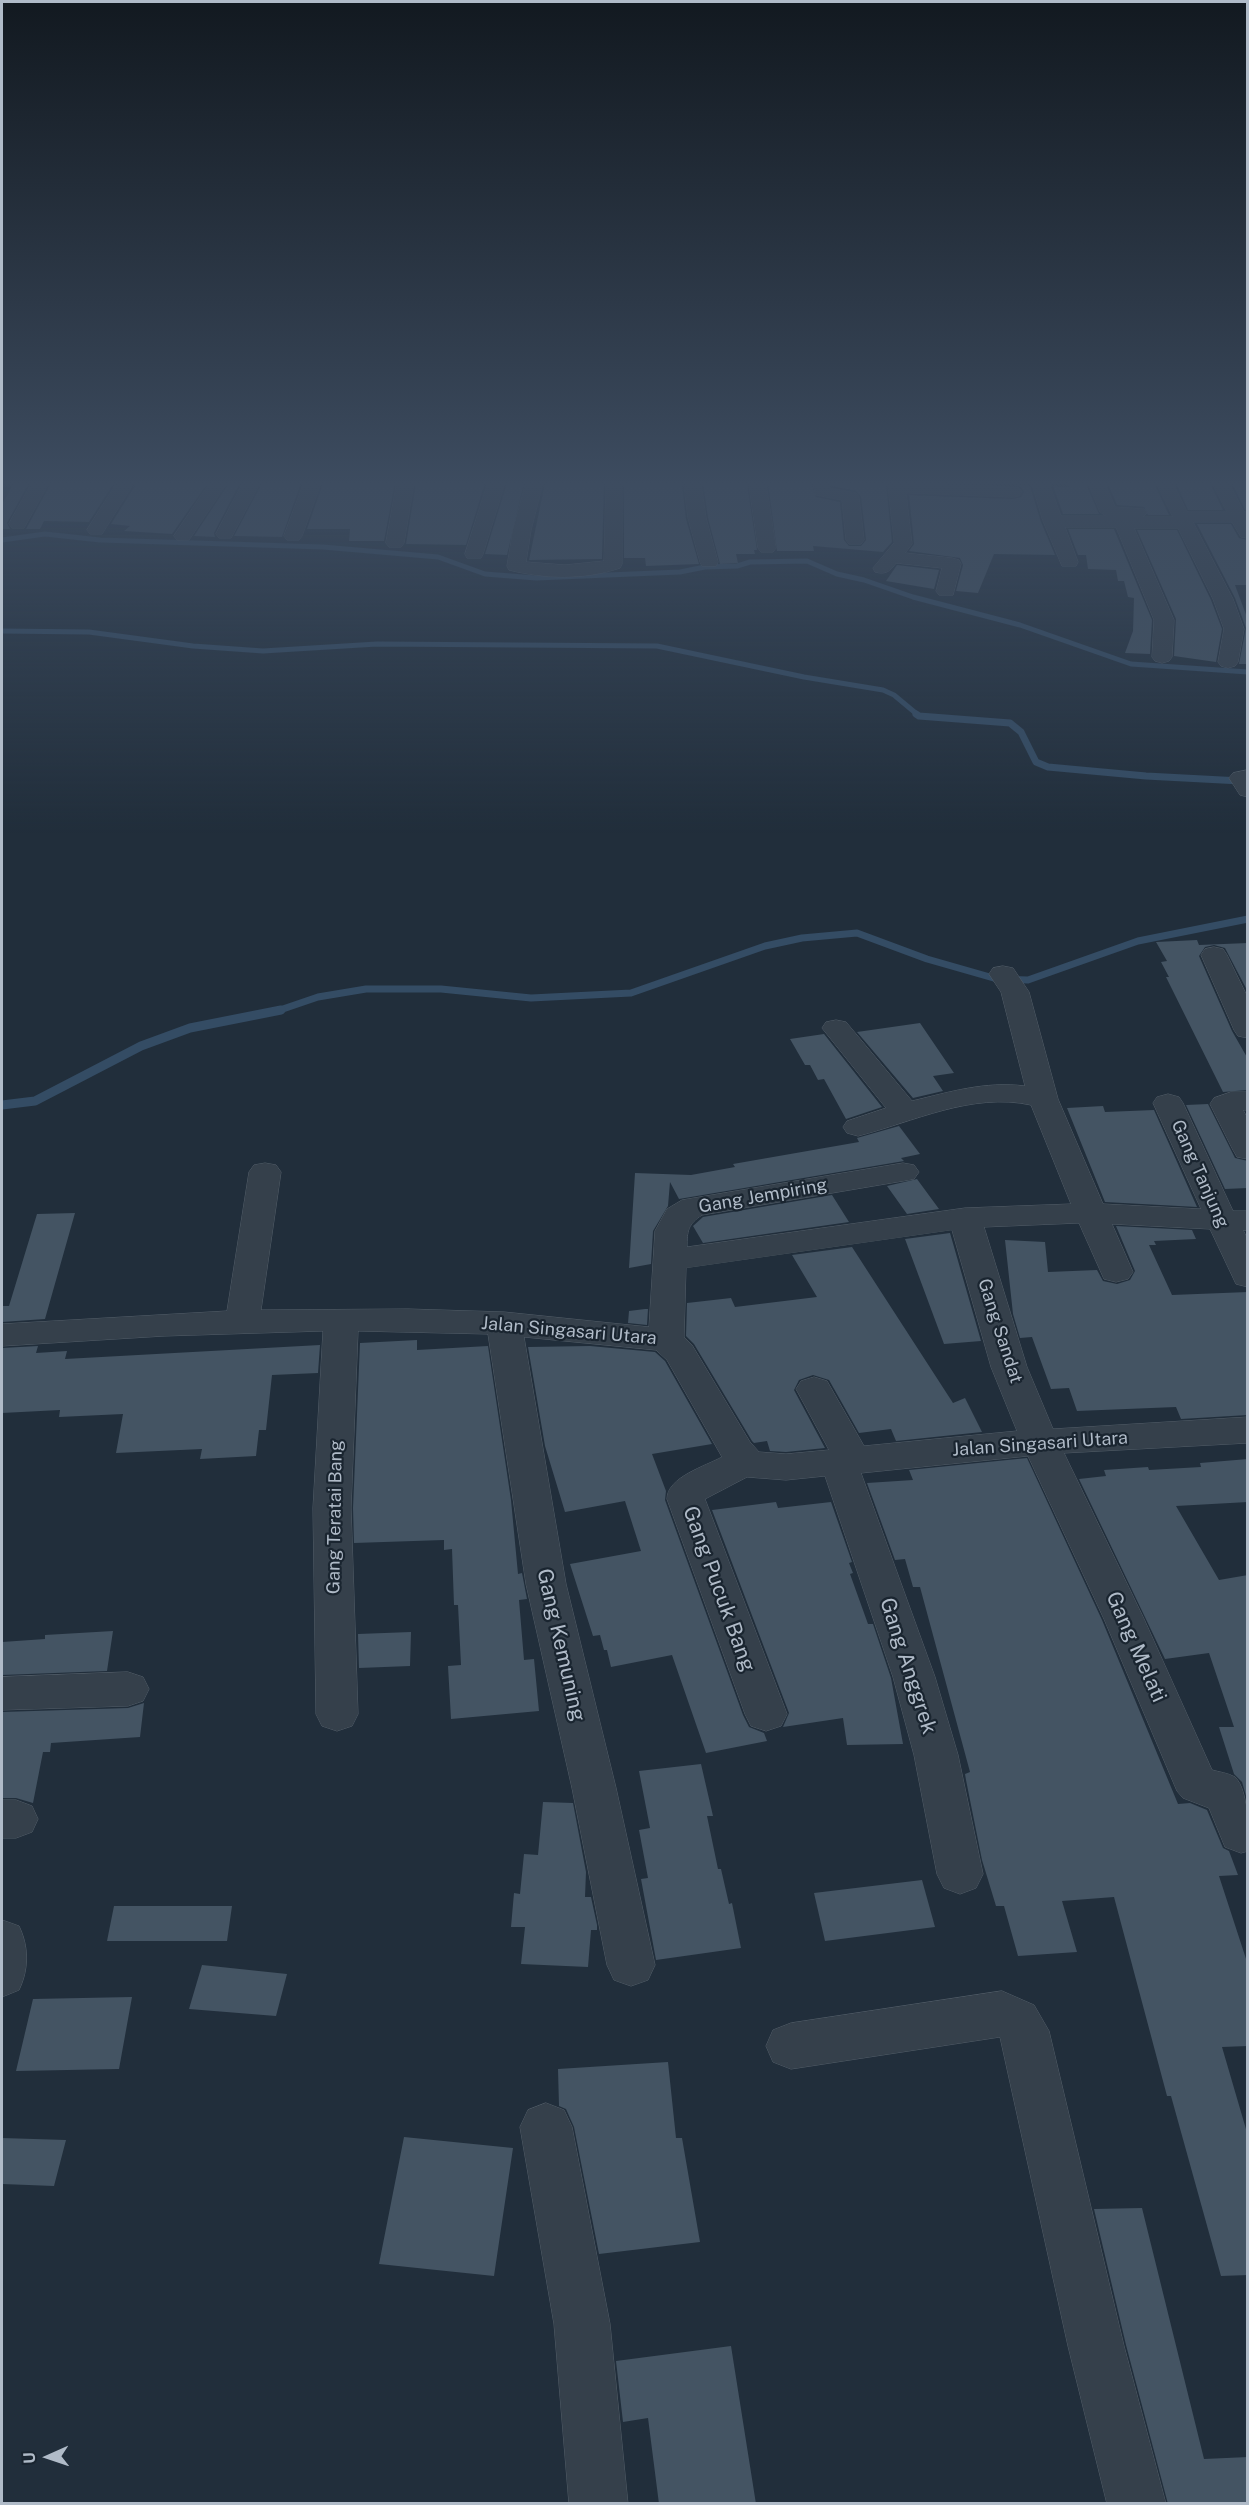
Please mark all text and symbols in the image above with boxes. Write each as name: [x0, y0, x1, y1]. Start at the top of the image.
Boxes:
street label: Gang Tanjung: [1167, 1117, 1233, 1231]
street label: Gang Jempiring: [697, 1174, 829, 1218]
street label: Gang Sandat: [973, 1276, 1027, 1386]
street label: Jalan Singasari Utara: [480, 1313, 658, 1349]
street label: Jalan Singasari Utara: [951, 1427, 1129, 1461]
street label: Gang Teratai Bang: [323, 1440, 347, 1594]
street label: Gang Pucuk Bang: [677, 1503, 761, 1675]
street label: Gang Kemuning: [531, 1566, 591, 1724]
street label: Gang Melati: [1100, 1588, 1172, 1706]
street label: Gang Anggrek: [874, 1595, 942, 1737]
north arrow: [18, 2427, 78, 2487]
text: U: [20, 2452, 39, 2464]

